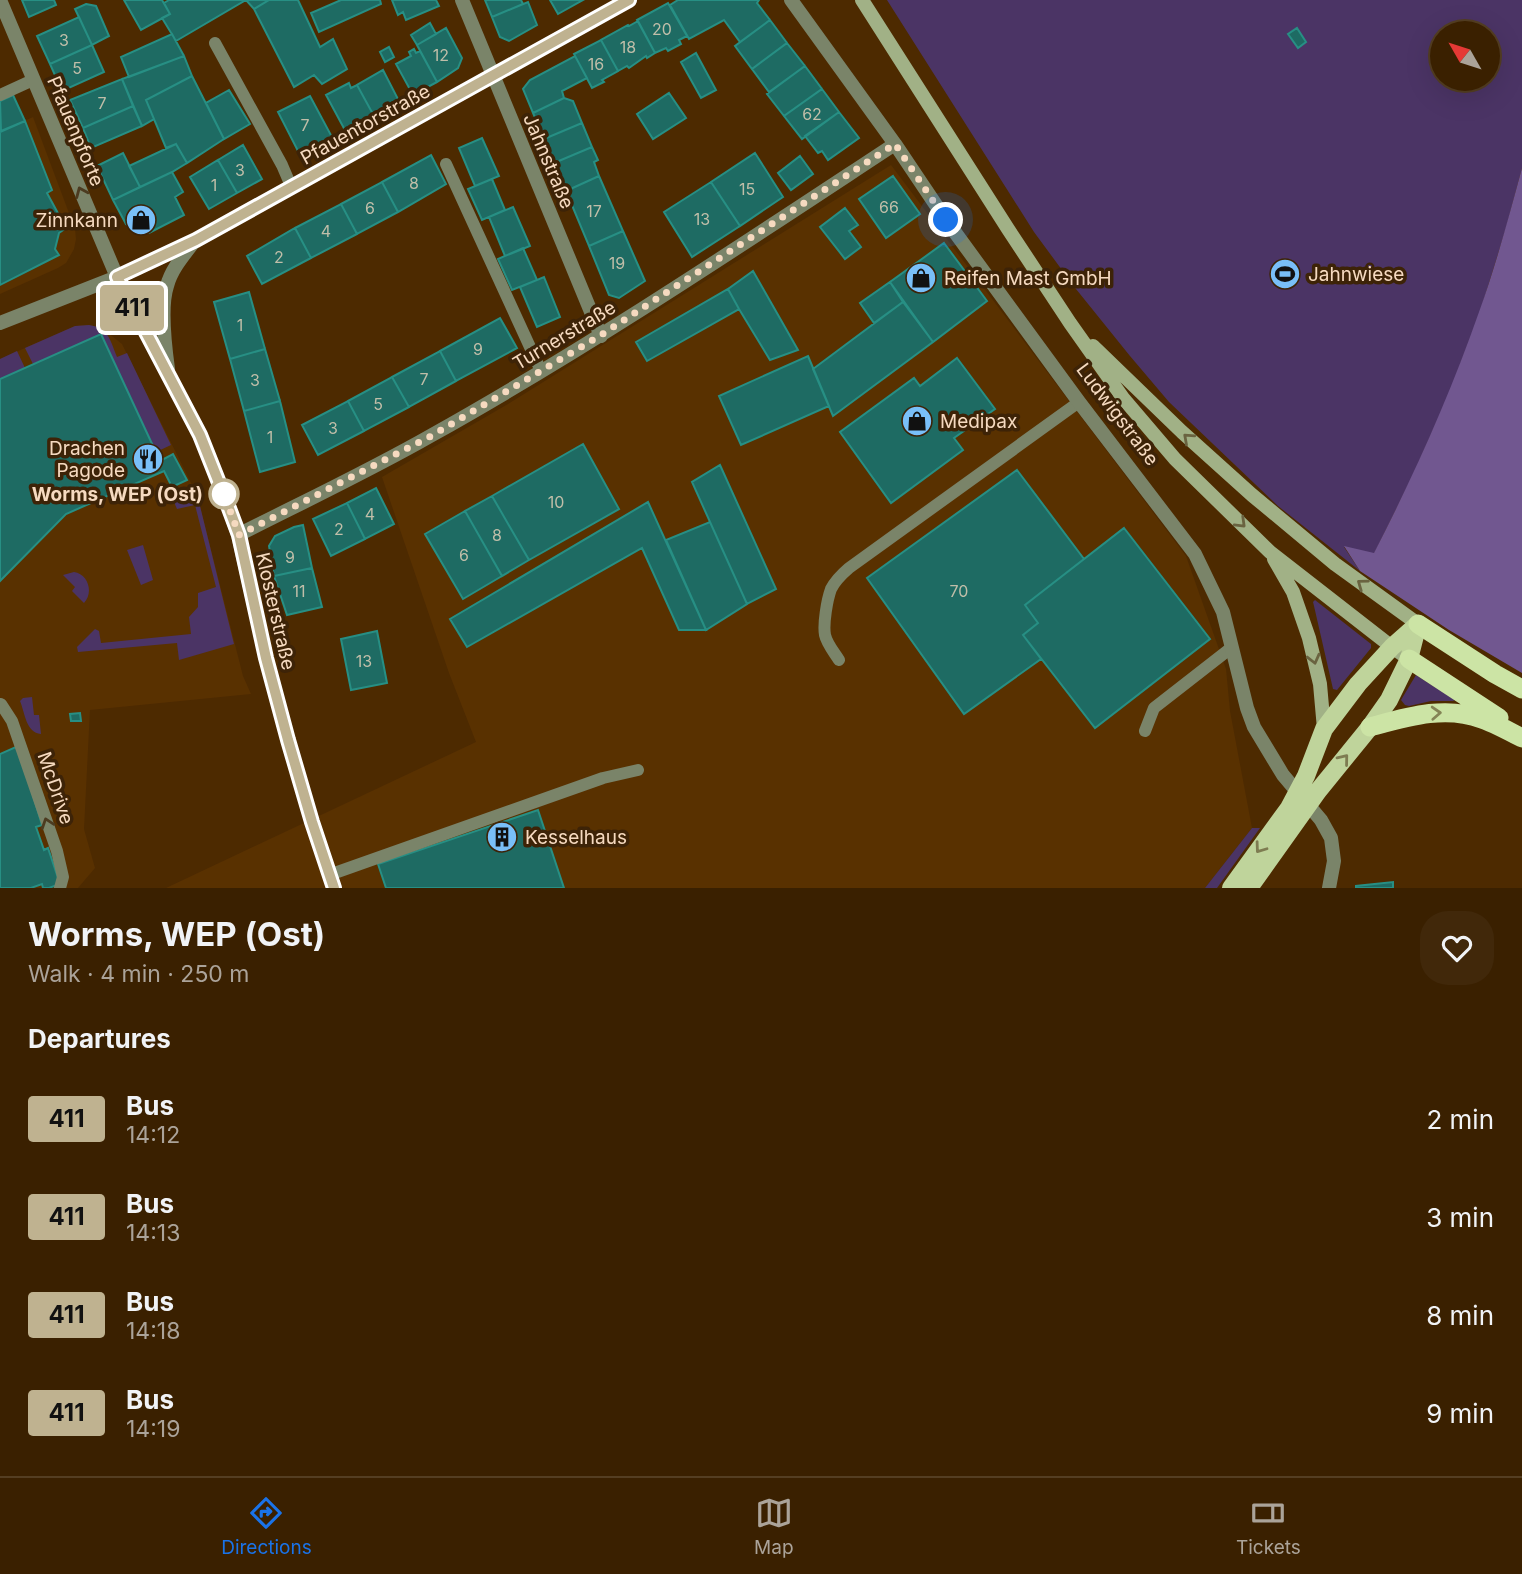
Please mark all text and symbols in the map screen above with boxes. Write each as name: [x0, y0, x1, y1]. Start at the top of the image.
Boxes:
house number: 20: [652, 19, 672, 39]
north arrow: [1430, 21, 1500, 91]
map controls: [1430, 21, 1500, 91]
house number: 3: [59, 30, 69, 50]
house number: 18: [620, 37, 636, 57]
house number: 12: [433, 45, 449, 65]
house number: 16: [588, 54, 604, 74]
house number: 5: [72, 58, 82, 78]
street label: Pfauenpforte: [42, 73, 109, 190]
street label: Pfauentorstraße: [296, 79, 434, 170]
house number: 7: [97, 93, 107, 113]
house number: 62: [802, 104, 822, 124]
street label: Jahnstraße: [518, 110, 579, 212]
house number: 7: [300, 115, 310, 135]
house number: 3: [235, 160, 245, 180]
house number: 8: [409, 173, 419, 193]
house number: 1: [211, 175, 217, 195]
house number: 15: [739, 179, 755, 199]
one-way arrow: [75, 186, 89, 199]
house number: 66: [879, 197, 899, 217]
house number: 6: [365, 198, 375, 218]
house number: 17: [586, 201, 602, 221]
your location: [928, 202, 963, 237]
shop icon: Zinnkann: [124, 203, 158, 237]
place label: Zinnkann: [35, 209, 118, 232]
house number: 13: [694, 209, 710, 229]
house number: 4: [321, 221, 331, 241]
house number: 2: [274, 247, 284, 267]
house number: 19: [609, 253, 625, 273]
sports icon: Jahnwiese: [1268, 257, 1302, 291]
shop icon: Reifen Mast GmbH: [904, 261, 938, 295]
place label: Jahnwiese: [1308, 263, 1404, 286]
place label: Reifen Mast GmbH: [944, 267, 1112, 290]
line badge: 411: [92, 285, 172, 331]
text: 411: [114, 293, 150, 322]
street label: Turnerstraße: [509, 296, 620, 375]
house number: 1: [237, 315, 243, 335]
house number: 9: [473, 339, 483, 359]
street label: Ludwigstraße: [1072, 359, 1164, 470]
house number: 7: [419, 369, 429, 389]
house number: 3: [250, 370, 260, 390]
house number: 5: [373, 394, 383, 414]
shop icon: Medipax: [900, 404, 934, 438]
place label: Medipax: [940, 410, 1017, 433]
house number: 3: [328, 418, 338, 438]
house number: 1: [267, 427, 273, 447]
one-way arrow: [1183, 434, 1196, 446]
place label: Drachen Pagode: [49, 437, 125, 482]
restaurant icon: Drachen Pagode: [131, 442, 165, 476]
marker: Worms, WEP (Ost): [209, 479, 239, 509]
place label: Worms, WEP (Ost): [32, 483, 203, 506]
house number: 10: [548, 492, 564, 512]
house number: 4: [365, 504, 375, 524]
one-way arrow: [1233, 515, 1246, 528]
house number: 2: [334, 519, 344, 539]
house number: 8: [492, 525, 502, 545]
house number: 6: [459, 545, 469, 565]
house number: 9: [285, 547, 295, 567]
street label: Klosterstraße: [251, 550, 300, 672]
one-way arrow: [1357, 580, 1370, 592]
house number: 11: [292, 581, 306, 601]
house number: 70: [950, 581, 968, 601]
house number: 13: [356, 651, 372, 671]
one-way arrow: [1306, 653, 1320, 665]
one-way arrow: [1431, 706, 1442, 721]
street label: McDrive: [32, 749, 79, 827]
one-way arrow: [1336, 755, 1348, 768]
one-way arrow: [41, 817, 55, 829]
building icon: Kesselhaus: [485, 820, 519, 854]
place label: Kesselhaus: [525, 826, 627, 849]
one-way arrow: [1256, 840, 1268, 853]
button: heart: [1420, 911, 1494, 985]
text: Worms, WEP (Ost): [28, 914, 325, 954]
text: Walk · 4 min · 250 m: [28, 960, 250, 988]
text: Departures: [28, 1023, 171, 1054]
text: Bus: [126, 1090, 174, 1121]
text: 411: [48, 1104, 85, 1133]
text: 2 min: [1426, 1104, 1494, 1135]
text: 14:12: [126, 1121, 180, 1149]
text: Bus: [126, 1188, 174, 1219]
text: 411: [48, 1202, 85, 1231]
text: 3 min: [1426, 1202, 1494, 1233]
text: 14:13: [126, 1219, 180, 1247]
text: Bus: [126, 1286, 174, 1317]
text: 411: [48, 1300, 85, 1329]
text: 8 min: [1426, 1300, 1494, 1331]
text: 14:18: [126, 1317, 180, 1345]
text: Bus: [126, 1384, 174, 1415]
text: 411: [48, 1398, 85, 1427]
text: 9 min: [1426, 1398, 1494, 1429]
text: 14:19: [126, 1415, 180, 1443]
tab: Directions: [221, 1494, 312, 1559]
tab: Map: [754, 1494, 794, 1559]
tab: Tickets: [1236, 1494, 1301, 1559]

